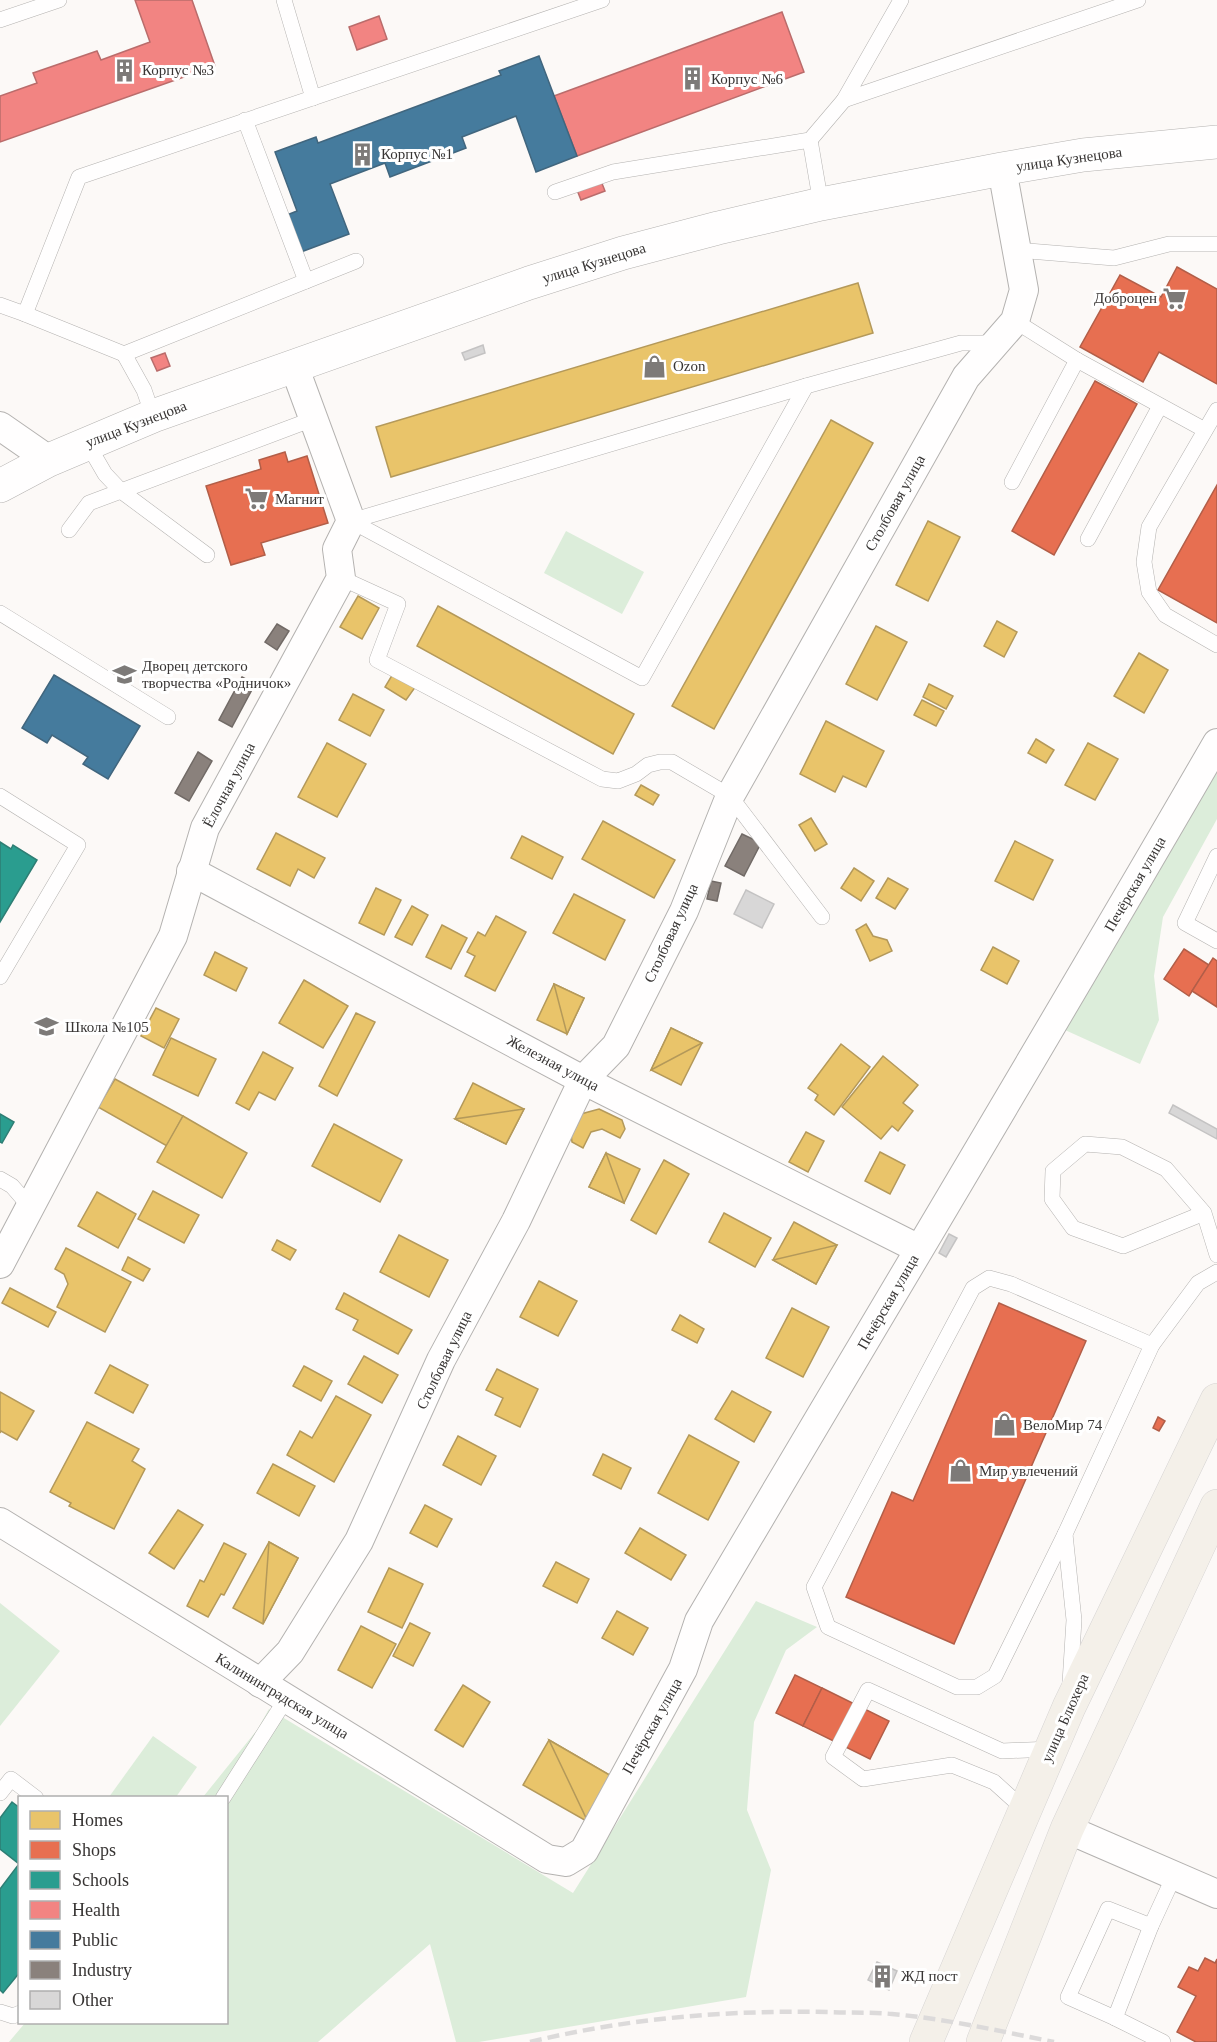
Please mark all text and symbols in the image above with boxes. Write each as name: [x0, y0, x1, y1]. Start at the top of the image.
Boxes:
building icon: Корпус №3: [111, 57, 137, 83]
place label: Корпус №3: [142, 62, 214, 78]
building icon: Корпус №6: [680, 66, 706, 92]
place label: Корпус №6: [711, 71, 784, 87]
building icon: Корпус №1: [350, 141, 376, 167]
street label: улица Кузнецова: [1015, 144, 1123, 174]
place label: Корпус №1: [381, 146, 453, 162]
street label: улица Кузнецова: [541, 240, 648, 286]
supermarket icon: Доброцен: [1162, 285, 1188, 311]
place label: Доброцен: [1094, 290, 1157, 306]
shop icon: Ozon: [642, 353, 668, 379]
place label: Ozon: [673, 358, 706, 374]
street label: улица Кузнецова: [83, 397, 189, 451]
street label: Столбовая улица: [862, 452, 928, 554]
supermarket icon: Магнит: [244, 486, 270, 512]
place label: Магнит: [275, 491, 324, 507]
place label: Дворец детского творчества «Родничок»: [142, 658, 291, 691]
school or university icon: Дворец детского творчества «Родничок»: [111, 662, 137, 688]
street label: Ёлочная улица: [200, 740, 258, 830]
street label: Печёрская улица: [1101, 833, 1169, 934]
street label: Столбовая улица: [641, 881, 701, 985]
school or university icon: Школа №105: [34, 1014, 60, 1040]
place label: Школа №105: [65, 1019, 149, 1035]
street label: Железная улица: [504, 1032, 602, 1094]
street label: Печёрская улица: [854, 1251, 922, 1352]
street label: Столбовая улица: [413, 1308, 475, 1412]
shop icon: ВелоМир 74: [992, 1412, 1018, 1438]
place label: ВелоМир 74: [1023, 1417, 1103, 1433]
shop icon: Мир увлечений: [948, 1458, 974, 1484]
place label: Мир увлечений: [979, 1463, 1078, 1479]
street label: Калининградская улица: [213, 1650, 352, 1742]
street label: улица Блюхера: [1038, 1671, 1092, 1765]
street label: Печёрская улица: [619, 1675, 685, 1777]
legend: [18, 1796, 228, 2024]
text: Homes: [72, 1810, 123, 1830]
text: Shops: [72, 1840, 116, 1860]
text: Schools: [72, 1870, 129, 1890]
text: Health: [72, 1900, 120, 1920]
text: Public: [72, 1930, 118, 1950]
text: Industry: [72, 1960, 132, 1980]
building icon: ЖД пост: [870, 1963, 896, 1989]
place label: ЖД пост: [901, 1968, 958, 1984]
text: Other: [72, 1990, 113, 2010]

